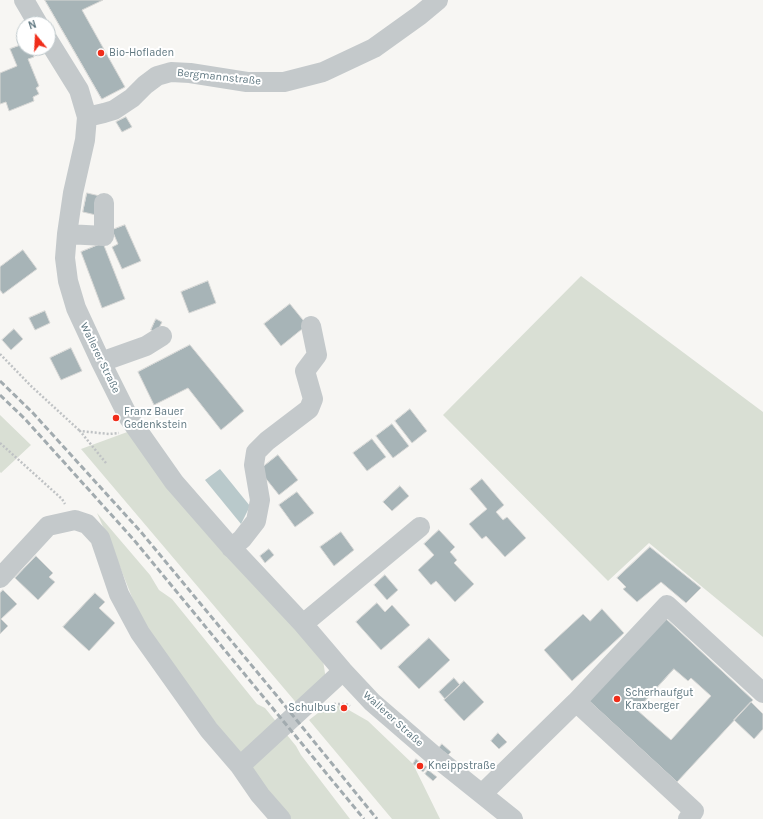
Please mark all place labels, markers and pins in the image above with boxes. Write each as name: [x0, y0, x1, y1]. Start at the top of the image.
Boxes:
place label: Bio-Hofladen: [109, 46, 174, 60]
marker: Bio-Hofladen: [96, 48, 106, 58]
place label: Franz Bauer Gedenkstein: [124, 405, 187, 431]
marker: Franz Bauer Gedenkstein: [111, 413, 121, 423]
place label: Scherhaufgut Kraxberger: [625, 686, 693, 712]
marker: Scherhaufgut Kraxberger: [612, 694, 622, 704]
place label: Schulbus: [288, 701, 336, 715]
marker: Schulbus: [339, 703, 349, 713]
place label: Kneippstraße: [428, 759, 495, 773]
marker: Kneippstraße: [415, 761, 425, 771]

